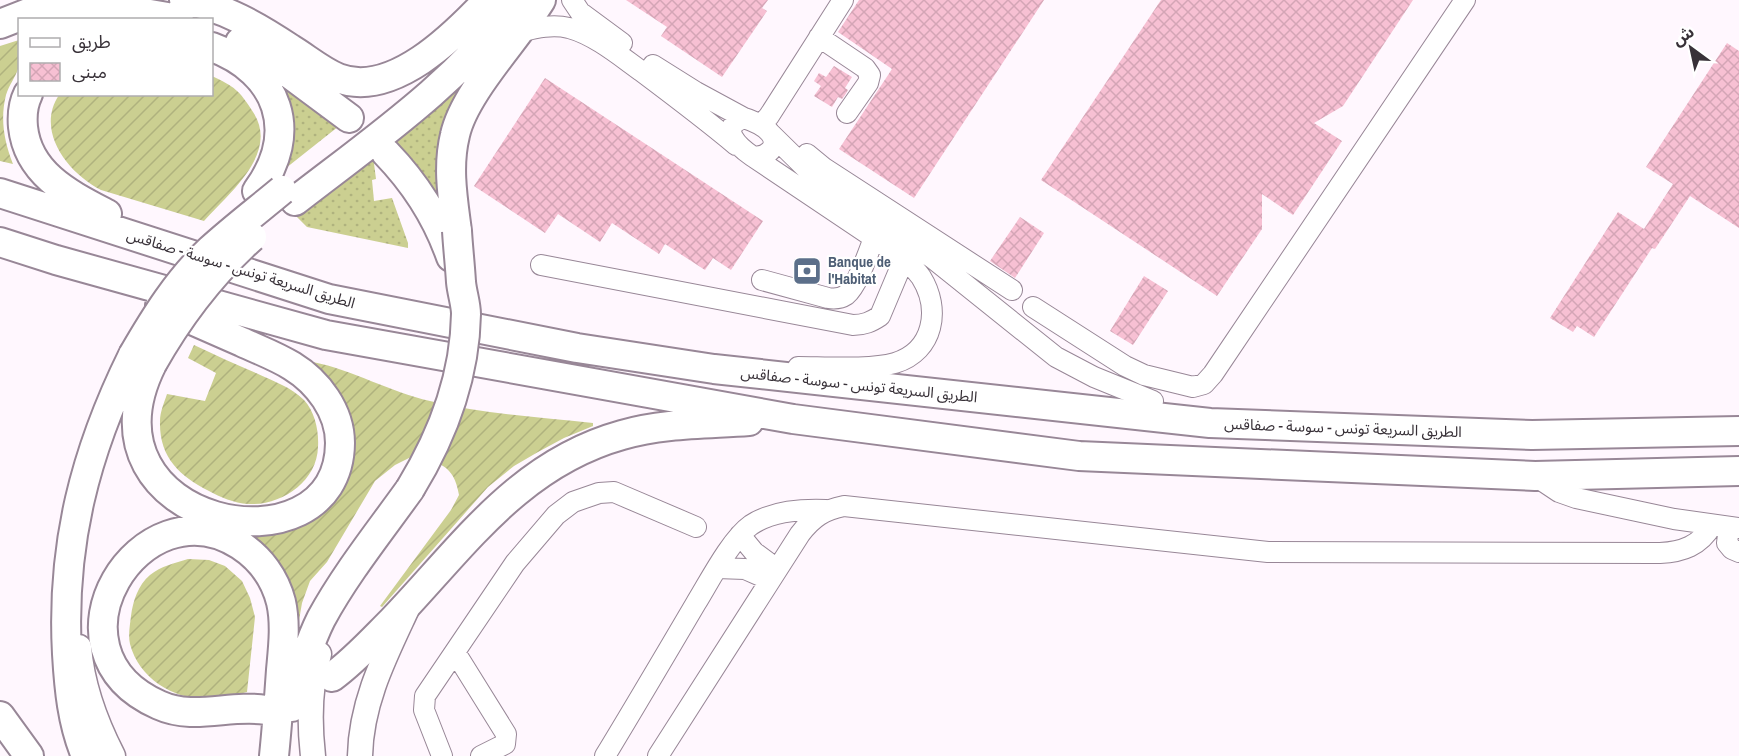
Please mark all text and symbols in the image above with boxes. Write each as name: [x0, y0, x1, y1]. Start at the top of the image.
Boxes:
legend: [18, 18, 213, 96]
north arrow: [1661, 18, 1721, 78]
text: ش: [1668, 20, 1698, 51]
text: طريق: [72, 29, 111, 54]
text: مبنى: [72, 59, 107, 84]
street label: الطريق السريعة تونس - سوسة - صفاقس: [124, 224, 358, 313]
place label: Banque de l'Habitat: [828, 251, 891, 289]
bank icon: Banque de l'Habitat: [791, 255, 823, 287]
street label: الطريق السريعة تونس - سوسة - صفاقس: [740, 362, 978, 407]
street label: الطريق السريعة تونس - سوسة - صفاقس: [1224, 413, 1462, 442]

